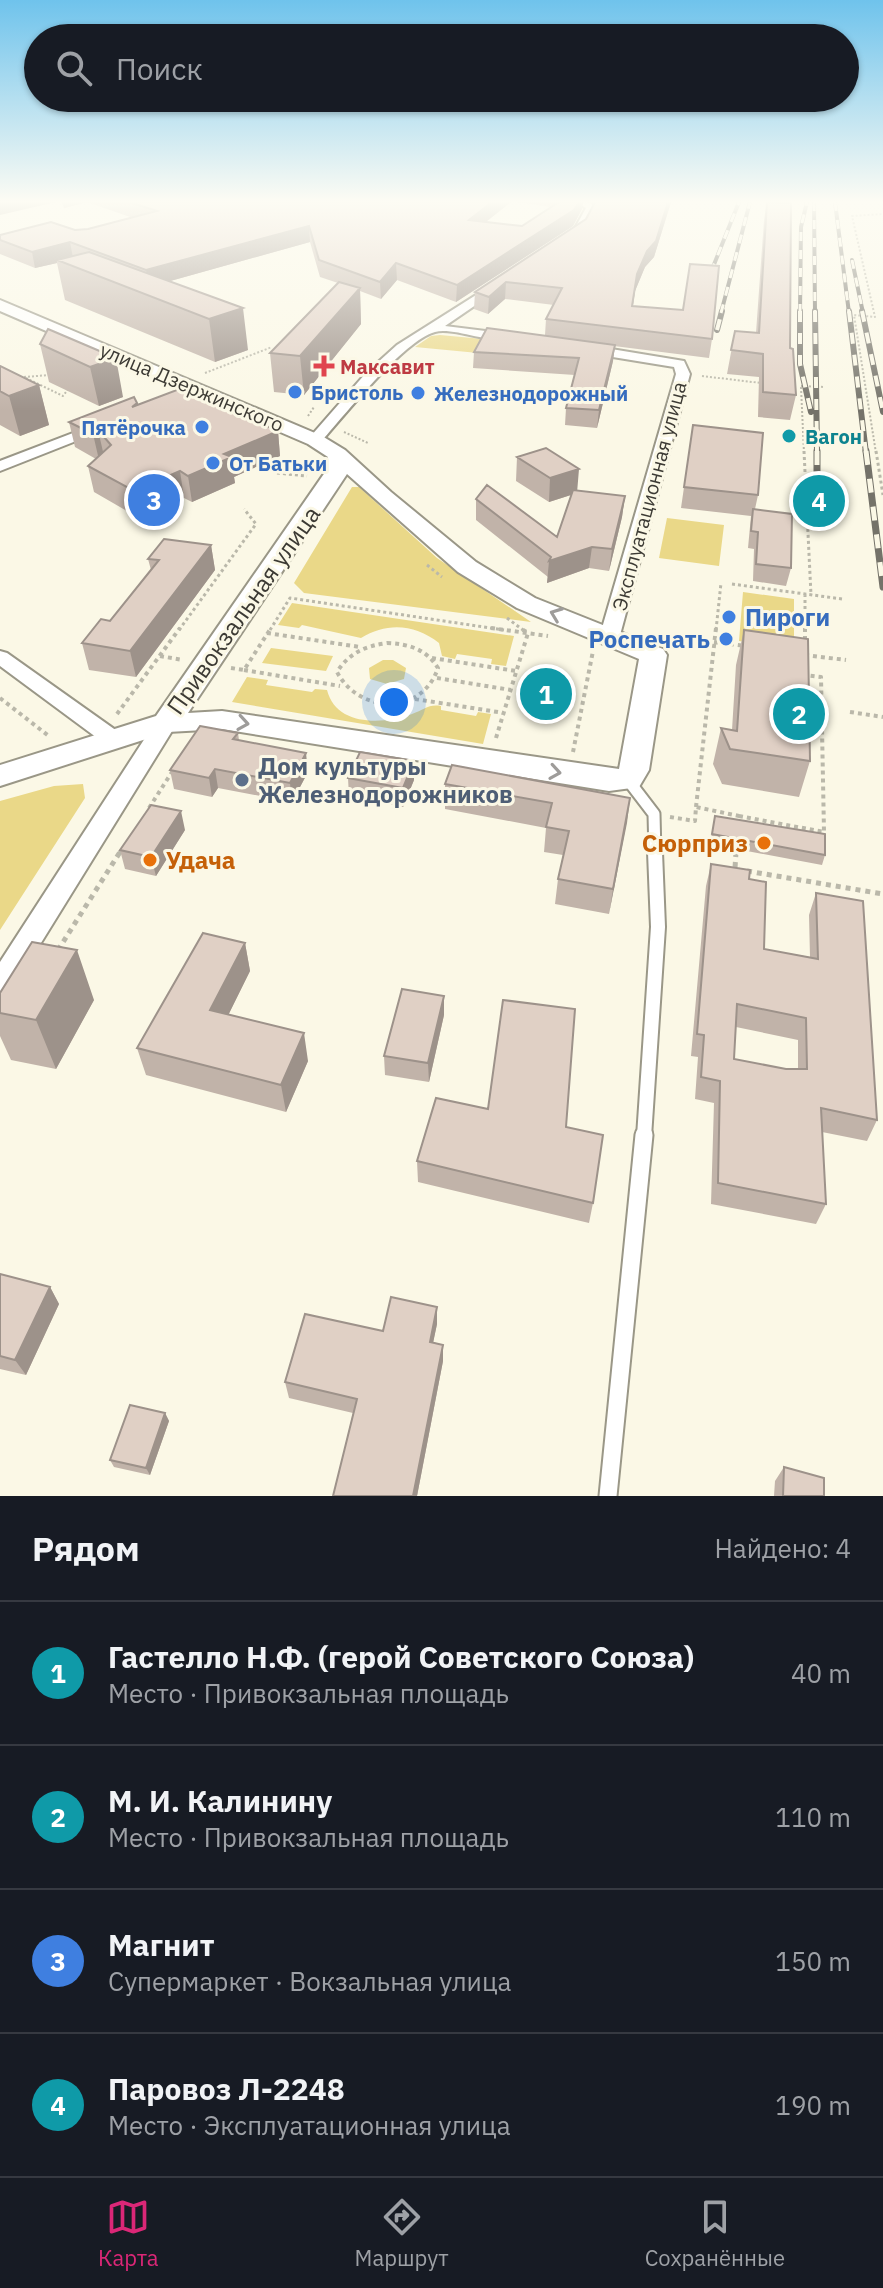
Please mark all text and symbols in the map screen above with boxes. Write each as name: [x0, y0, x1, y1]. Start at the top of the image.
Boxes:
search box: [24, 24, 859, 112]
icon: search: [52, 46, 96, 90]
text: Поиск: [116, 49, 203, 88]
street label: улица Дзержинского: [96, 336, 288, 438]
place label: Максавит: [340, 353, 435, 380]
marker: Максавит: [315, 357, 333, 375]
street label: Эксплуатационная улица: [605, 378, 693, 613]
place label: Бристоль: [311, 379, 403, 406]
place label: Железнодорожный: [434, 380, 628, 407]
marker: Бристоль: [286, 383, 304, 401]
marker: Железнодорожный: [409, 384, 427, 402]
place label: Пятёрочка: [81, 414, 186, 441]
marker: Пятёрочка: [193, 418, 211, 436]
place label: Вагон: [805, 423, 862, 450]
marker: Вагон: [780, 427, 798, 445]
place label: От Батьки: [229, 450, 327, 477]
marker: От Батьки: [204, 454, 222, 472]
pin: 3: [128, 470, 180, 530]
pin: 4: [793, 471, 845, 531]
street label: Привокзальная улица: [159, 499, 327, 721]
place label: Пироги: [745, 601, 830, 633]
one-way arrow: [549, 607, 563, 624]
marker: Пироги: [720, 608, 738, 626]
place label: Роспечать: [589, 623, 710, 655]
marker: Роспечать: [717, 630, 735, 648]
pin: 1: [520, 664, 572, 724]
your location: [374, 682, 414, 722]
pin: 2: [773, 684, 825, 744]
one-way arrow: [236, 714, 250, 731]
place label: Дом культуры Железнодорожников: [258, 750, 513, 810]
one-way arrow: [549, 763, 562, 780]
marker: Дом культуры Железнодорожников: [233, 771, 251, 789]
place label: Сюрприз: [642, 827, 748, 859]
marker: Сюрприз: [755, 834, 773, 852]
place label: Удача: [166, 844, 236, 876]
marker: Удача: [141, 851, 159, 869]
text: Рядом: [32, 1526, 140, 1570]
text: Найдено: 4: [714, 1531, 851, 1565]
text: Гастелло Н.Ф. (герой Советского Союза): [108, 1637, 694, 1676]
text: 1: [50, 1656, 66, 1690]
text: 40 m: [791, 1656, 851, 1690]
text: Место · Привокзальная площадь: [108, 1676, 509, 1710]
text: М. И. Калинину: [108, 1781, 332, 1820]
text: 2: [50, 1800, 66, 1834]
text: 110 m: [775, 1800, 851, 1834]
text: Место · Привокзальная площадь: [108, 1820, 509, 1854]
text: Магнит: [108, 1925, 214, 1964]
text: 3: [50, 1944, 66, 1978]
text: 150 m: [775, 1944, 851, 1978]
text: Супермаркет · Вокзальная улица: [108, 1964, 511, 1998]
text: Паровоз Л-2248: [108, 2069, 345, 2108]
text: 4: [50, 2088, 66, 2122]
text: 190 m: [775, 2088, 851, 2122]
text: Место · Эксплуатационная улица: [108, 2108, 511, 2142]
tab: Карта: [98, 2195, 159, 2272]
tab: Маршрут: [355, 2195, 449, 2272]
tab: Сохранённые: [645, 2195, 785, 2272]

